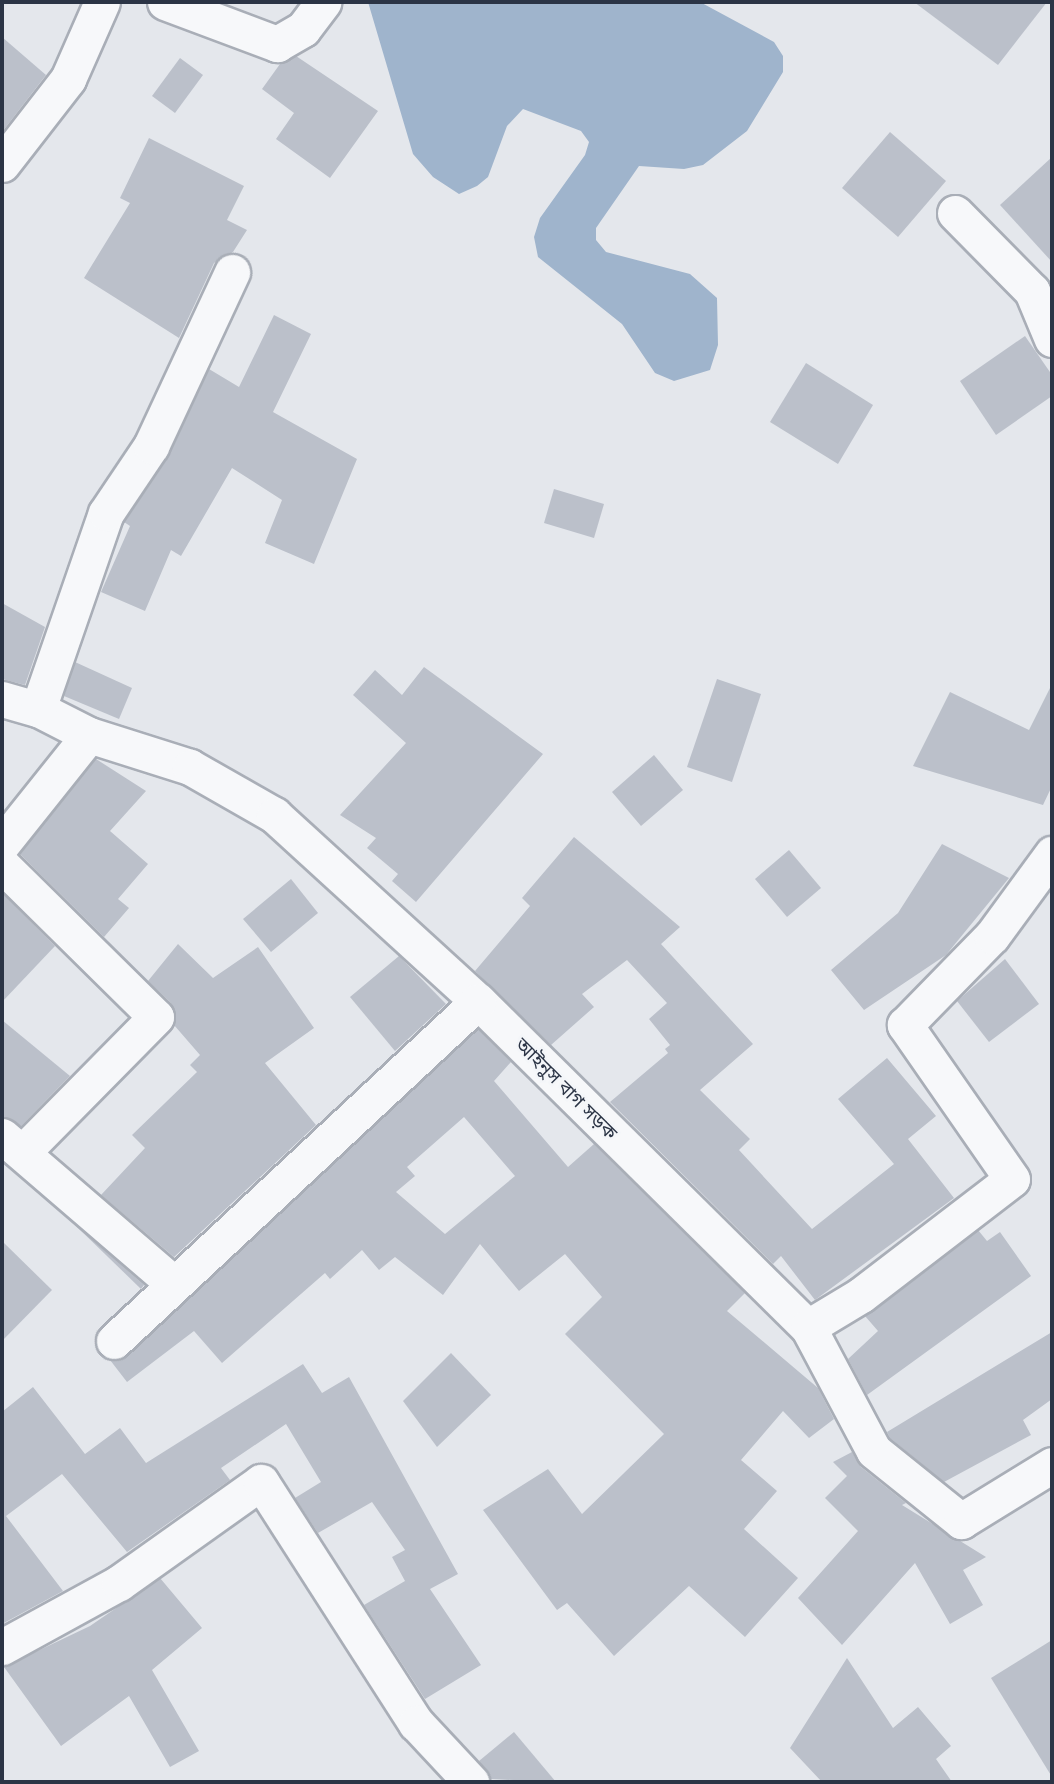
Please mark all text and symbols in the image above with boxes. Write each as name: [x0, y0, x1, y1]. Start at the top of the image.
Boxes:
street label: আইনুস বাগ সড়ক: [510, 1033, 622, 1145]

